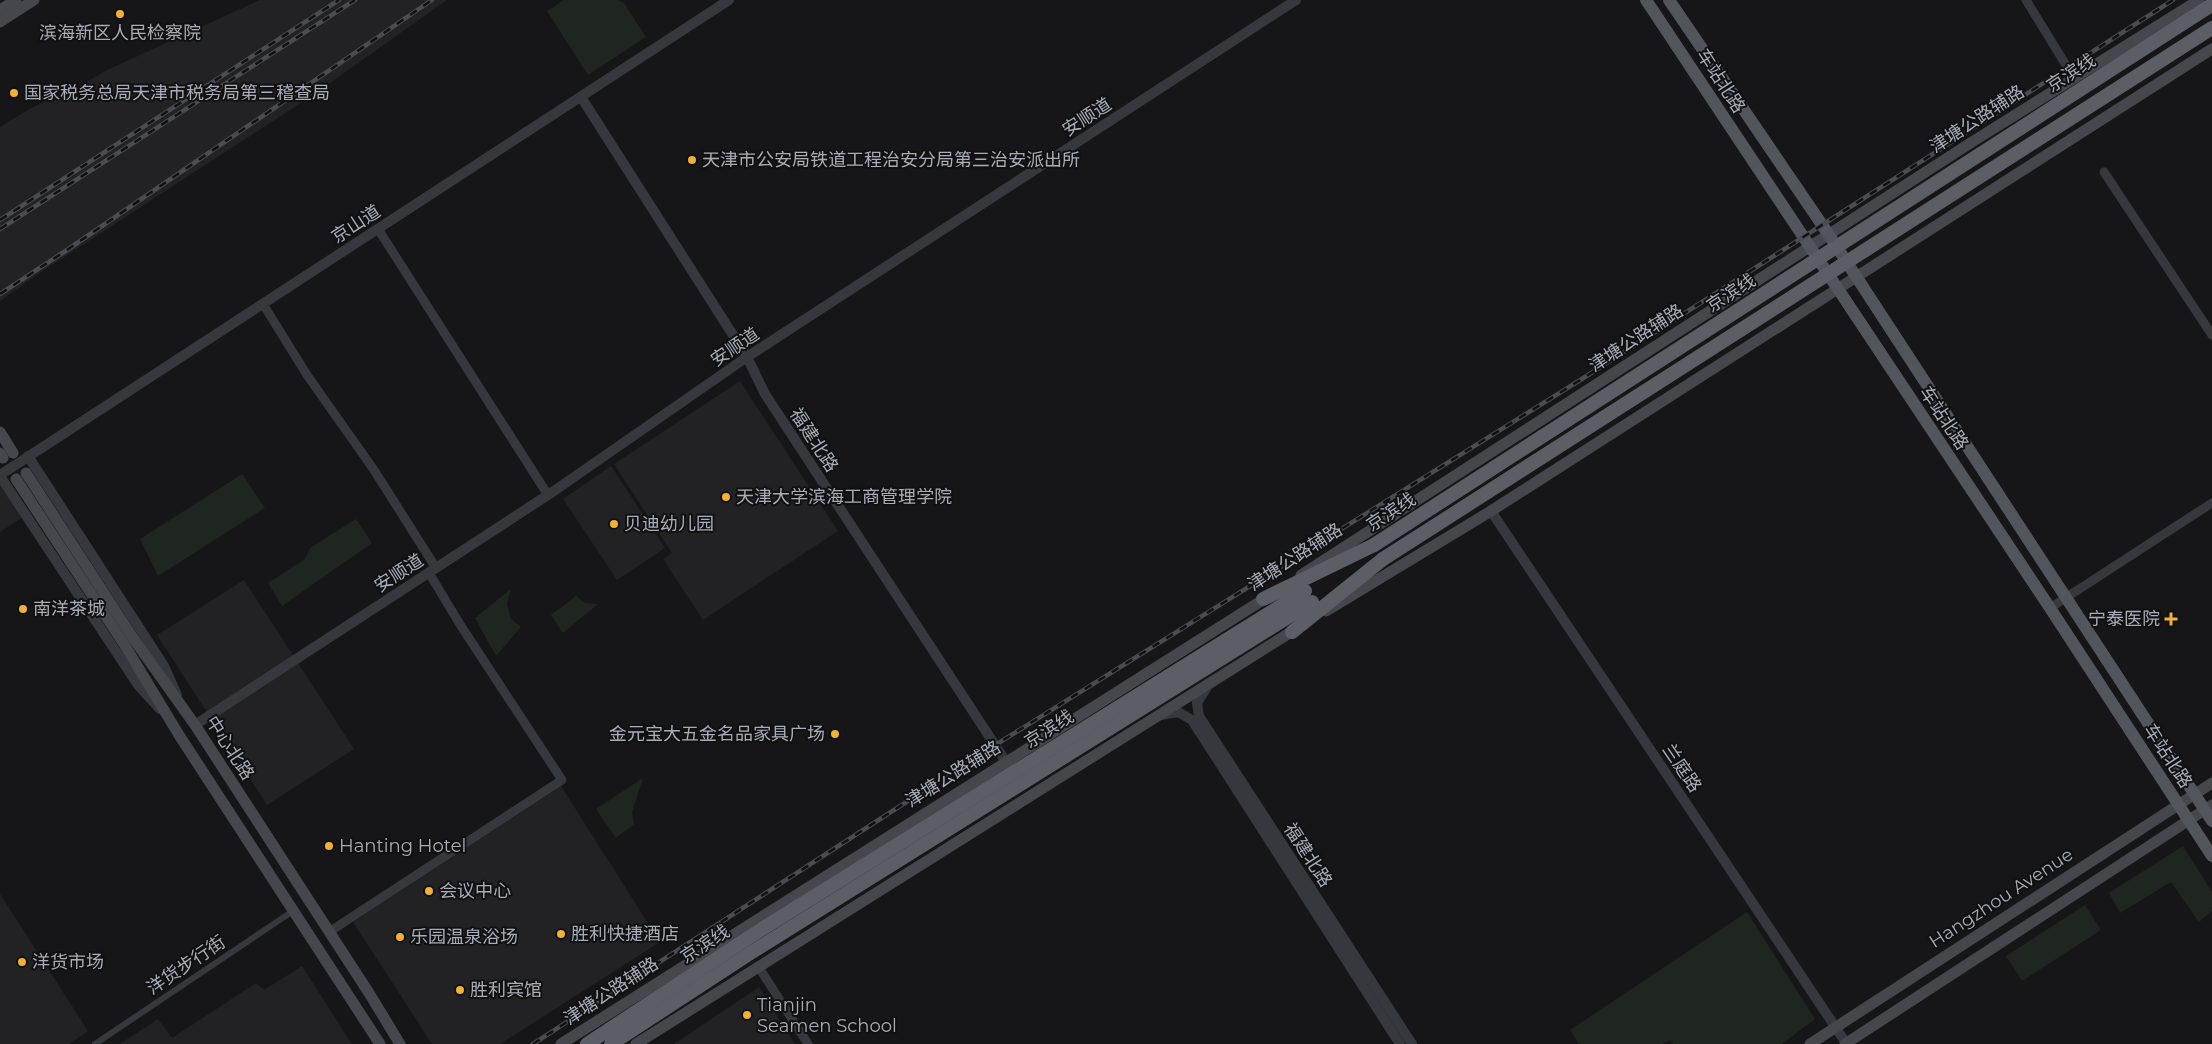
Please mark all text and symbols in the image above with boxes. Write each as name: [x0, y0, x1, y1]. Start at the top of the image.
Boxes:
marker: 滨海新区人民检察院: [114, 8, 126, 20]
place label: 滨海新区人民检察院: [39, 22, 201, 44]
street label: 车站北路: [1692, 45, 1750, 117]
street label: 京滨线: [2042, 49, 2100, 97]
street label: 津塘公路辅路: [1926, 80, 2028, 158]
place label: 国家税务总局天津市税务局第三稽查局: [24, 82, 330, 104]
marker: 国家税务总局天津市税务局第三稽查局: [8, 87, 20, 99]
street label: 安顺道: [1058, 93, 1116, 141]
place label: 天津市公安局铁道工程治安分局第三治安派出所: [702, 149, 1080, 171]
marker: 天津市公安局铁道工程治安分局第三治安派出所: [686, 154, 698, 166]
street label: 京山道: [327, 200, 385, 248]
street label: 京滨线: [1702, 269, 1760, 317]
street label: 津塘公路辅路: [1585, 299, 1687, 377]
street label: 安顺道: [706, 323, 764, 371]
street label: 车站北路: [1915, 382, 1973, 454]
street label: 福建北路: [785, 404, 843, 476]
place label: 天津大学滨海工商管理学院: [736, 486, 952, 508]
street label: 京滨线: [1362, 488, 1420, 536]
marker: 天津大学滨海工商管理学院: [720, 491, 732, 503]
place label: 贝迪幼儿园: [624, 513, 714, 535]
marker: 贝迪幼儿园: [608, 518, 620, 530]
street label: 津塘公路辅路: [1244, 518, 1346, 596]
street label: 安顺道: [370, 549, 428, 597]
place label: 南洋茶城: [33, 598, 105, 620]
marker: 南洋茶城: [17, 603, 29, 615]
place label: 宁泰医院: [2088, 608, 2160, 630]
marker: 宁泰医院: [2164, 612, 2178, 626]
street label: 京滨线: [1020, 705, 1078, 753]
street label: 中心北路: [201, 712, 259, 784]
street label: 车站北路: [2139, 720, 2197, 792]
place label: 金元宝大五金名品家具广场: [609, 723, 825, 745]
marker: 金元宝大五金名品家具广场: [829, 728, 841, 740]
street label: 津塘公路辅路: [901, 736, 1005, 812]
street label: 兰庭路: [1658, 739, 1706, 797]
street label: 福建北路: [1279, 819, 1337, 891]
place label: Hanting Hotel: [339, 835, 466, 857]
marker: Hanting Hotel: [323, 840, 335, 852]
street label: Hangzhou Avenue: [1925, 843, 2077, 953]
place label: 会议中心: [439, 880, 511, 902]
marker: 会议中心: [423, 885, 435, 897]
street label: 京滨线: [676, 920, 734, 968]
place label: 胜利快捷酒店: [571, 923, 679, 945]
place label: 乐园温泉浴场: [410, 926, 518, 948]
marker: 胜利快捷酒店: [555, 928, 567, 940]
street label: 洋货步行街: [143, 931, 229, 999]
marker: 乐园温泉浴场: [394, 931, 406, 943]
place label: 洋货市场: [32, 951, 104, 973]
street label: 津塘公路辅路: [560, 952, 662, 1030]
marker: 洋货市场: [16, 956, 28, 968]
place label: 胜利宾馆: [470, 979, 542, 1001]
marker: 胜利宾馆: [454, 984, 466, 996]
place label: Tianjin Seamen School: [757, 994, 897, 1037]
marker: Tianjin Seamen School: [741, 1009, 753, 1021]

